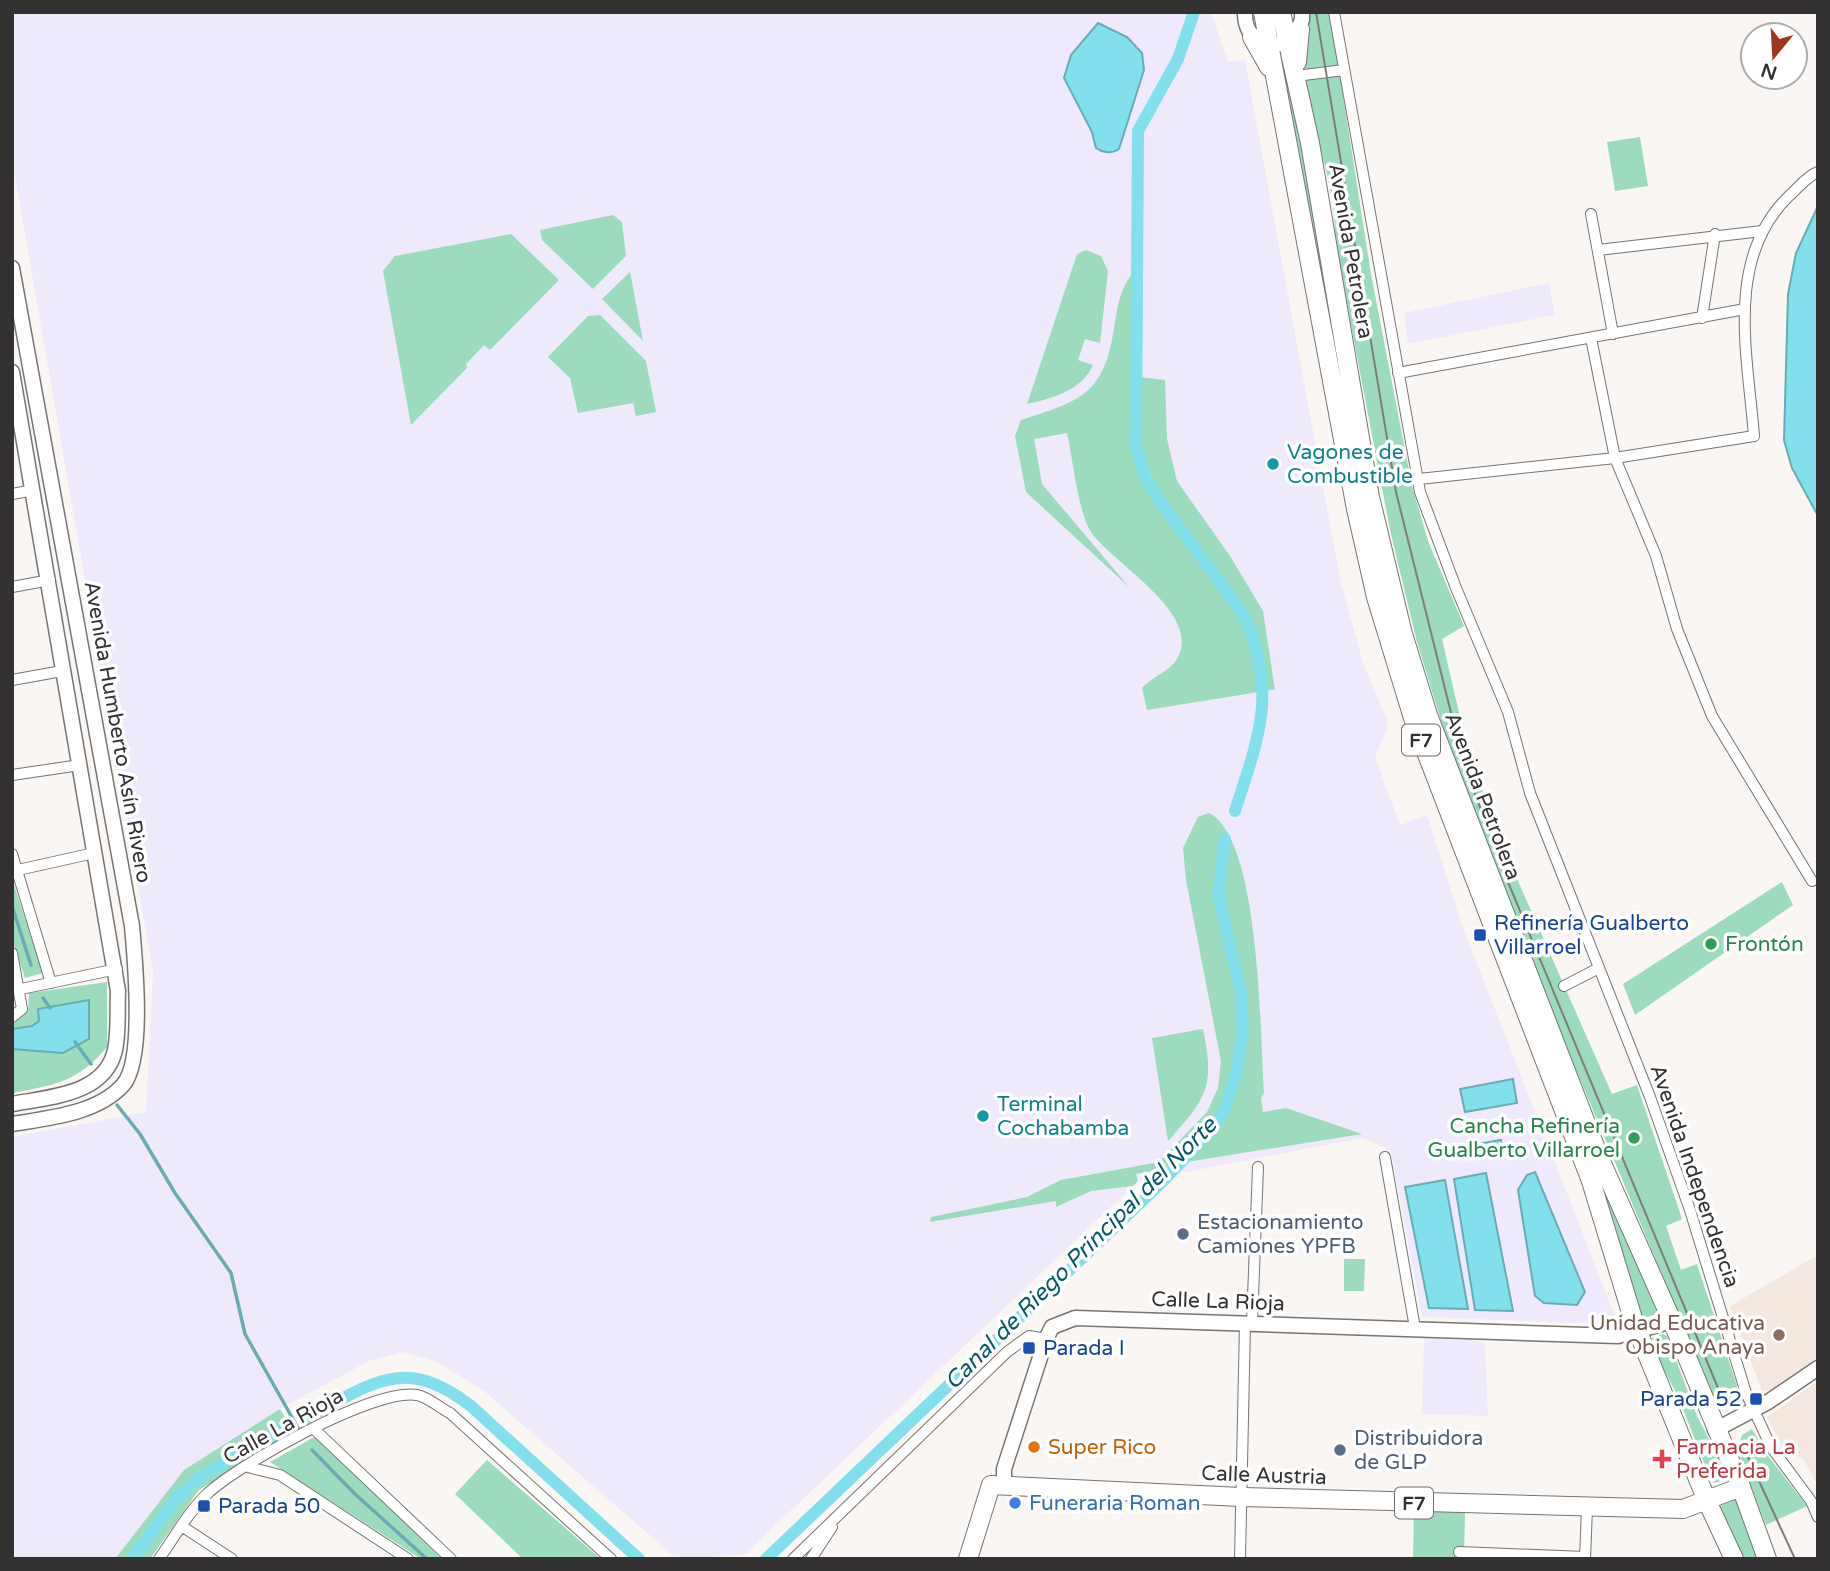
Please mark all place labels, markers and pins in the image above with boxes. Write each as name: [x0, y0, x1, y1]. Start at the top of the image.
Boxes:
place label: Vagones de Combustible: [1287, 440, 1413, 489]
marker: Vagones de Combustible: [1265, 456, 1281, 472]
place label: Refinería Gualberto Villarroel: [1494, 911, 1689, 960]
marker: Refinería Gualberto Villarroel: [1472, 927, 1488, 943]
place label: Frontón: [1725, 932, 1804, 957]
marker: Frontón: [1703, 936, 1719, 952]
place label: Terminal Cochabamba: [997, 1092, 1129, 1141]
marker: Terminal Cochabamba: [975, 1108, 991, 1124]
place label: Cancha Refinería Gualberto Villarroel: [1427, 1114, 1620, 1163]
marker: Cancha Refinería Gualberto Villarroel: [1626, 1130, 1642, 1146]
place label: Estacionamiento Camiones YPFB: [1197, 1210, 1363, 1259]
marker: Estacionamiento Camiones YPFB: [1175, 1226, 1191, 1242]
place label: Unidad Educativa Obispo Anaya: [1590, 1311, 1765, 1360]
marker: Unidad Educativa Obispo Anaya: [1771, 1327, 1787, 1343]
place label: Parada I: [1043, 1336, 1125, 1361]
marker: Parada I: [1021, 1340, 1037, 1356]
place label: Parada 52: [1640, 1387, 1742, 1412]
marker: Parada 52: [1748, 1391, 1764, 1407]
place label: Distribuidora de GLP: [1354, 1426, 1483, 1475]
place label: Super Rico: [1048, 1435, 1156, 1460]
place label: Farmacia La Preferida: [1676, 1435, 1796, 1484]
marker: Super Rico: [1026, 1439, 1042, 1455]
marker: Distribuidora de GLP: [1332, 1442, 1348, 1458]
marker: Farmacia La Preferida: [1654, 1451, 1670, 1467]
place label: Funeraria Roman: [1029, 1491, 1200, 1516]
place label: Parada 50: [218, 1494, 320, 1519]
marker: Funeraria Roman: [1007, 1495, 1023, 1511]
marker: Parada 50: [196, 1498, 212, 1514]

